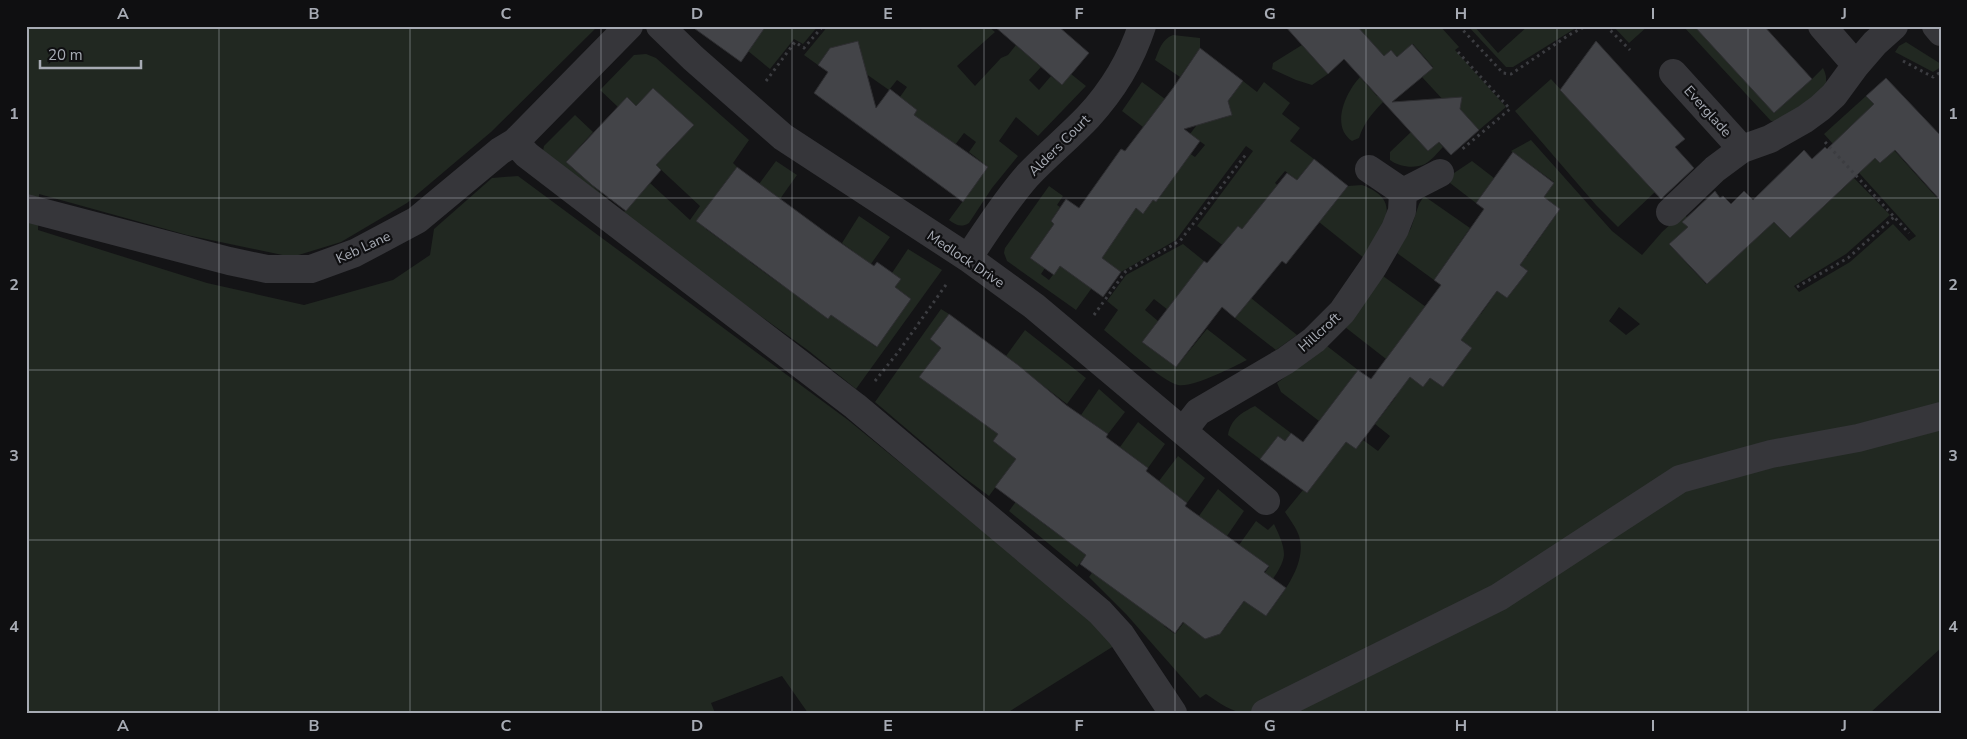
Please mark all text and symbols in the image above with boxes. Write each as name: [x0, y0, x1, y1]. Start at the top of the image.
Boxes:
text: A: [117, 3, 129, 25]
text: B: [308, 3, 320, 25]
text: C: [501, 3, 512, 25]
text: D: [691, 3, 703, 25]
text: E: [883, 3, 893, 25]
text: F: [1075, 3, 1084, 25]
text: G: [1264, 3, 1276, 25]
text: H: [1455, 3, 1467, 25]
text: I: [1651, 3, 1655, 25]
text: J: [1840, 3, 1847, 25]
scale bar: [40, 38, 141, 70]
text: 20 m: [48, 45, 83, 65]
street label: Everglade: [1680, 82, 1736, 141]
text: 1: [9, 103, 19, 125]
text: 1: [1948, 103, 1958, 125]
street label: Alders Court: [1024, 110, 1094, 180]
street label: Medlock Drive: [923, 226, 1008, 292]
street label: Keb Lane: [333, 227, 394, 268]
text: 2: [9, 274, 19, 296]
text: 2: [1948, 274, 1958, 296]
street label: Hillcroft: [1294, 308, 1345, 356]
text: 3: [9, 445, 19, 467]
text: 3: [1948, 445, 1958, 467]
text: 4: [9, 616, 19, 638]
text: 4: [1948, 616, 1958, 638]
text: A: [117, 715, 129, 737]
text: B: [308, 715, 320, 737]
text: C: [501, 715, 512, 737]
text: D: [691, 715, 703, 737]
text: E: [883, 715, 893, 737]
text: F: [1075, 715, 1084, 737]
text: G: [1264, 715, 1276, 737]
text: H: [1455, 715, 1467, 737]
text: I: [1651, 715, 1655, 737]
text: J: [1840, 715, 1847, 737]

